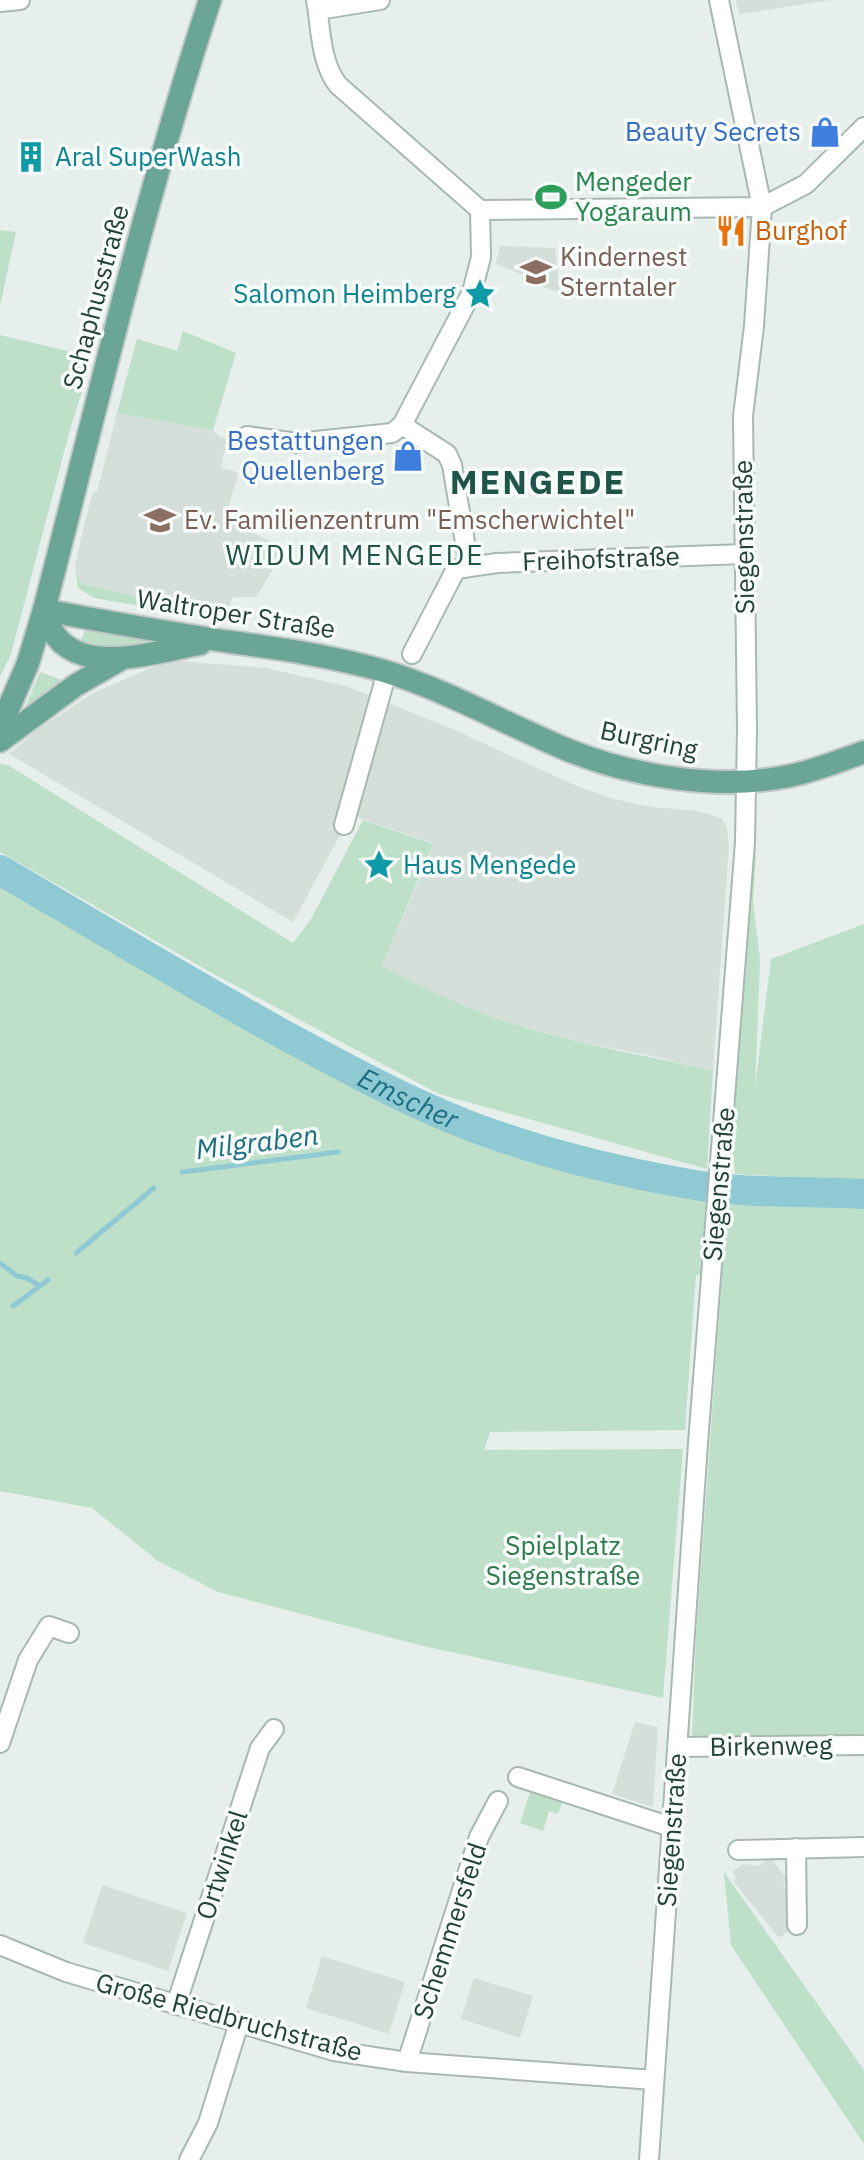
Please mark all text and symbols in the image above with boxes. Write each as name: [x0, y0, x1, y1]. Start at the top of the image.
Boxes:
place label: Beauty Secrets: [625, 114, 801, 148]
shop icon: Beauty Secrets: [808, 115, 842, 149]
place label: Aral SuperWash: [55, 139, 242, 173]
building icon: Aral SuperWash: [14, 140, 48, 174]
place label: Mengeder Yogaraum: [575, 164, 692, 228]
sports icon: Mengeder Yogaraum: [534, 180, 568, 214]
street label: Schaphusstraße: [54, 201, 136, 393]
place label: Burghof: [755, 213, 847, 247]
restaurant icon: Burghof: [714, 214, 748, 248]
place label: Kindernest Sterntaler: [560, 239, 687, 303]
school or university icon: Kindernest Sterntaler: [519, 255, 553, 289]
place label: Salomon Heimberg: [233, 276, 456, 310]
place icon: Salomon Heimberg: [463, 277, 497, 311]
place label: Bestattungen Quellenberg: [227, 423, 384, 487]
shop icon: Bestattungen Quellenberg: [391, 439, 425, 473]
district label: MENGEDE: [450, 459, 626, 503]
street label: Siegenstraße: [725, 460, 761, 614]
place label: Ev. Familienzentrum "Emscherwichtel": [184, 502, 635, 536]
school or university icon: Ev. Familienzentrum "Emscherwichtel": [143, 503, 177, 537]
district label: WIDUM MENGEDE: [225, 536, 485, 573]
street label: Freihofstraße: [522, 538, 680, 578]
street label: Waltroper Straße: [135, 581, 338, 645]
street label: Burgring: [597, 712, 701, 766]
place label: Haus Mengede: [403, 847, 576, 881]
place icon: Haus Mengede: [362, 848, 396, 882]
water label: Emscher: [352, 1058, 465, 1138]
street label: Siegenstraße: [694, 1106, 742, 1262]
water label: Milgraben: [193, 1116, 320, 1167]
park label: Spielplatz Siegenstraße: [486, 1528, 640, 1592]
street label: Birkenweg: [709, 1727, 833, 1763]
street label: Siegenstraße: [649, 1752, 693, 1908]
street label: Ortwinkel: [187, 1806, 255, 1924]
street label: Schemmersfeld: [404, 1838, 494, 2023]
street label: Große Riedbruchstraße: [92, 1964, 366, 2068]

